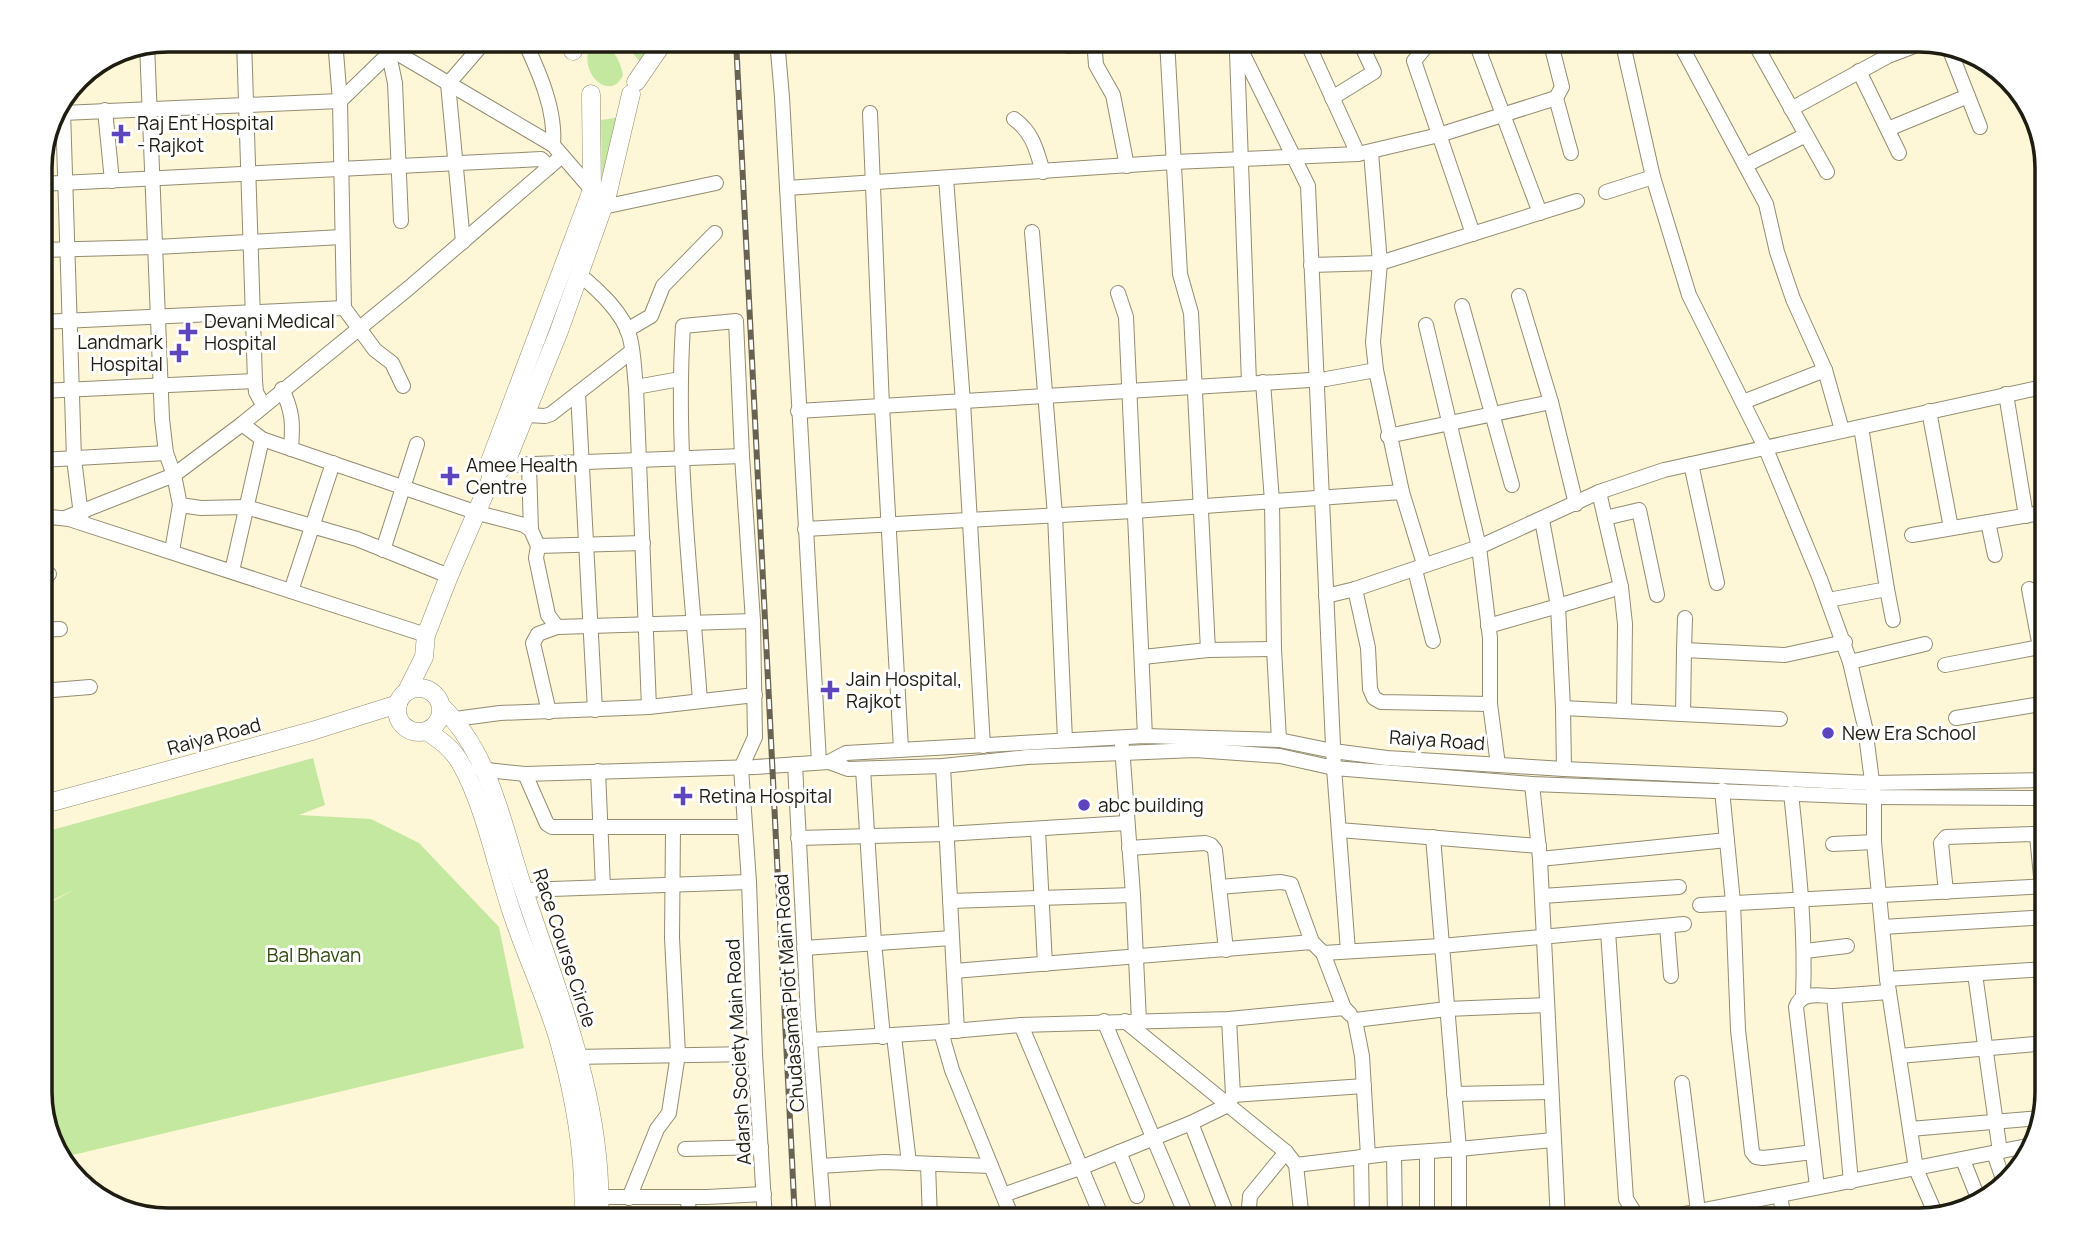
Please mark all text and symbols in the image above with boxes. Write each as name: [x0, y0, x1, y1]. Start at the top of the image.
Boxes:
place label: Raj Ent Hospital - Rajkot: [137, 110, 274, 158]
marker: Raj Ent Hospital - Rajkot: [111, 124, 131, 144]
place label: Devani Medical Hospital: [204, 308, 335, 356]
marker: Devani Medical Hospital: [178, 322, 198, 342]
place label: Landmark Hospital: [77, 329, 164, 377]
marker: Landmark Hospital: [169, 343, 189, 363]
place label: Amee Health Centre: [466, 452, 578, 500]
marker: Amee Health Centre: [440, 466, 460, 486]
place label: Jain Hospital, Rajkot: [846, 666, 962, 714]
marker: Jain Hospital, Rajkot: [820, 680, 840, 700]
street label: Raiya Road: [164, 711, 264, 761]
place label: New Era School: [1842, 720, 1976, 746]
street label: Raiya Road: [1388, 724, 1486, 756]
marker: New Era School: [1820, 725, 1836, 741]
place label: Retina Hospital: [699, 783, 832, 809]
marker: Retina Hospital: [673, 786, 693, 806]
place label: abc building: [1098, 792, 1204, 818]
marker: abc building: [1076, 797, 1092, 813]
street label: Race Course Circle: [527, 865, 603, 1031]
street label: Chudasama Plot Main Road: [768, 873, 810, 1113]
street label: Adarsh Society Main Road: [719, 938, 757, 1166]
park label: Bal Bhavan: [267, 942, 361, 968]

